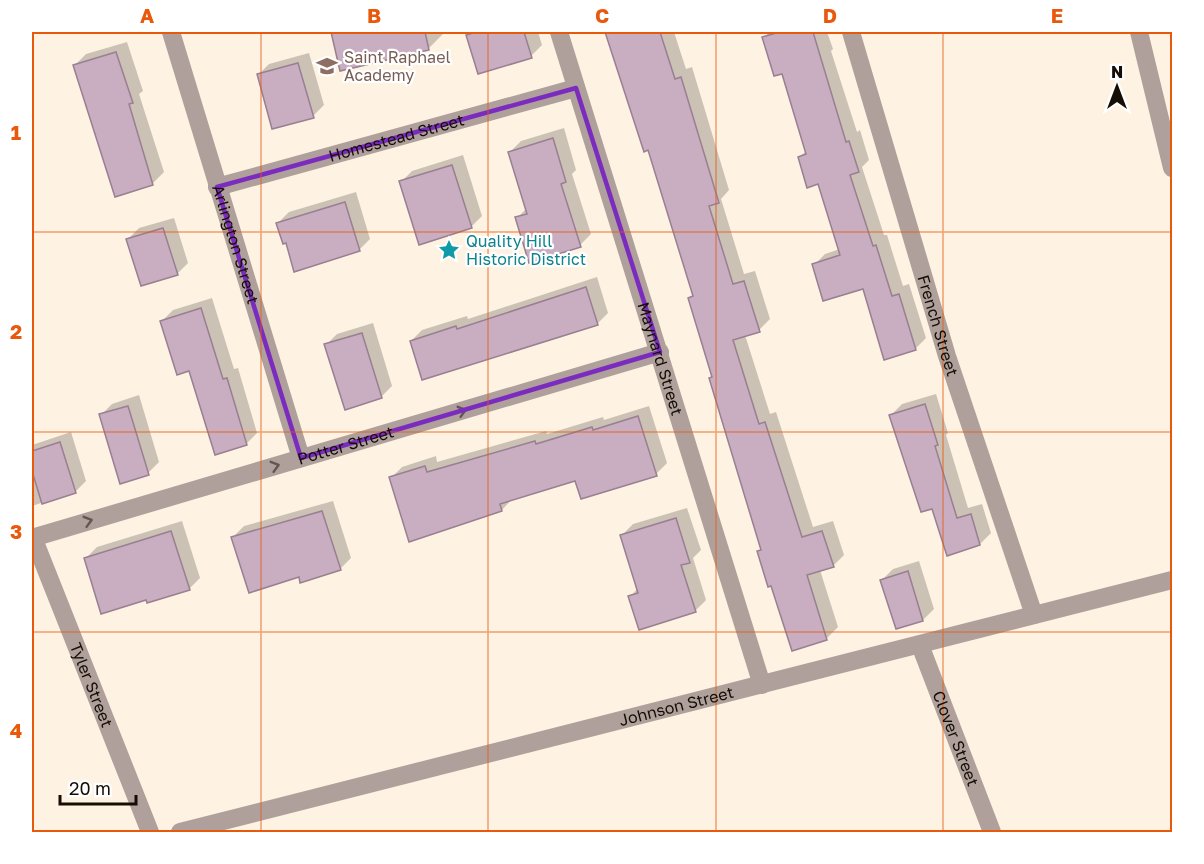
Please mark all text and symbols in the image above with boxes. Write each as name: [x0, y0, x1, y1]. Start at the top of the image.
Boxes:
text: A: [140, 3, 154, 27]
text: B: [367, 3, 381, 27]
text: C: [595, 3, 609, 27]
text: D: [823, 3, 837, 27]
text: E: [1051, 3, 1063, 27]
place label: Saint Raphael Academy: [344, 47, 451, 85]
school or university icon: Saint Raphael Academy: [315, 54, 339, 78]
north arrow: [1087, 57, 1147, 117]
text: N: [1111, 62, 1123, 82]
street label: Homestead Street: [326, 109, 466, 166]
text: 1: [11, 120, 21, 144]
street label: Arlington Street: [208, 182, 263, 306]
place label: Quality Hill Historic District: [466, 231, 586, 269]
place icon: Quality Hill Historic District: [437, 238, 461, 262]
street label: French Street: [913, 272, 963, 379]
street label: Maynard Street: [634, 299, 688, 418]
text: 2: [10, 319, 22, 343]
one-way arrow: [456, 406, 467, 418]
street label: Potter Street: [295, 421, 396, 469]
one-way arrow: [269, 461, 280, 473]
one-way arrow: [82, 516, 93, 528]
text: 3: [10, 519, 22, 543]
street label: Tyler Street: [66, 640, 117, 730]
street label: Johnson Street: [617, 682, 736, 730]
street label: Clover Street: [929, 688, 983, 789]
text: 4: [10, 718, 22, 742]
scale bar: [60, 768, 136, 806]
text: 20 m: [69, 777, 111, 799]

